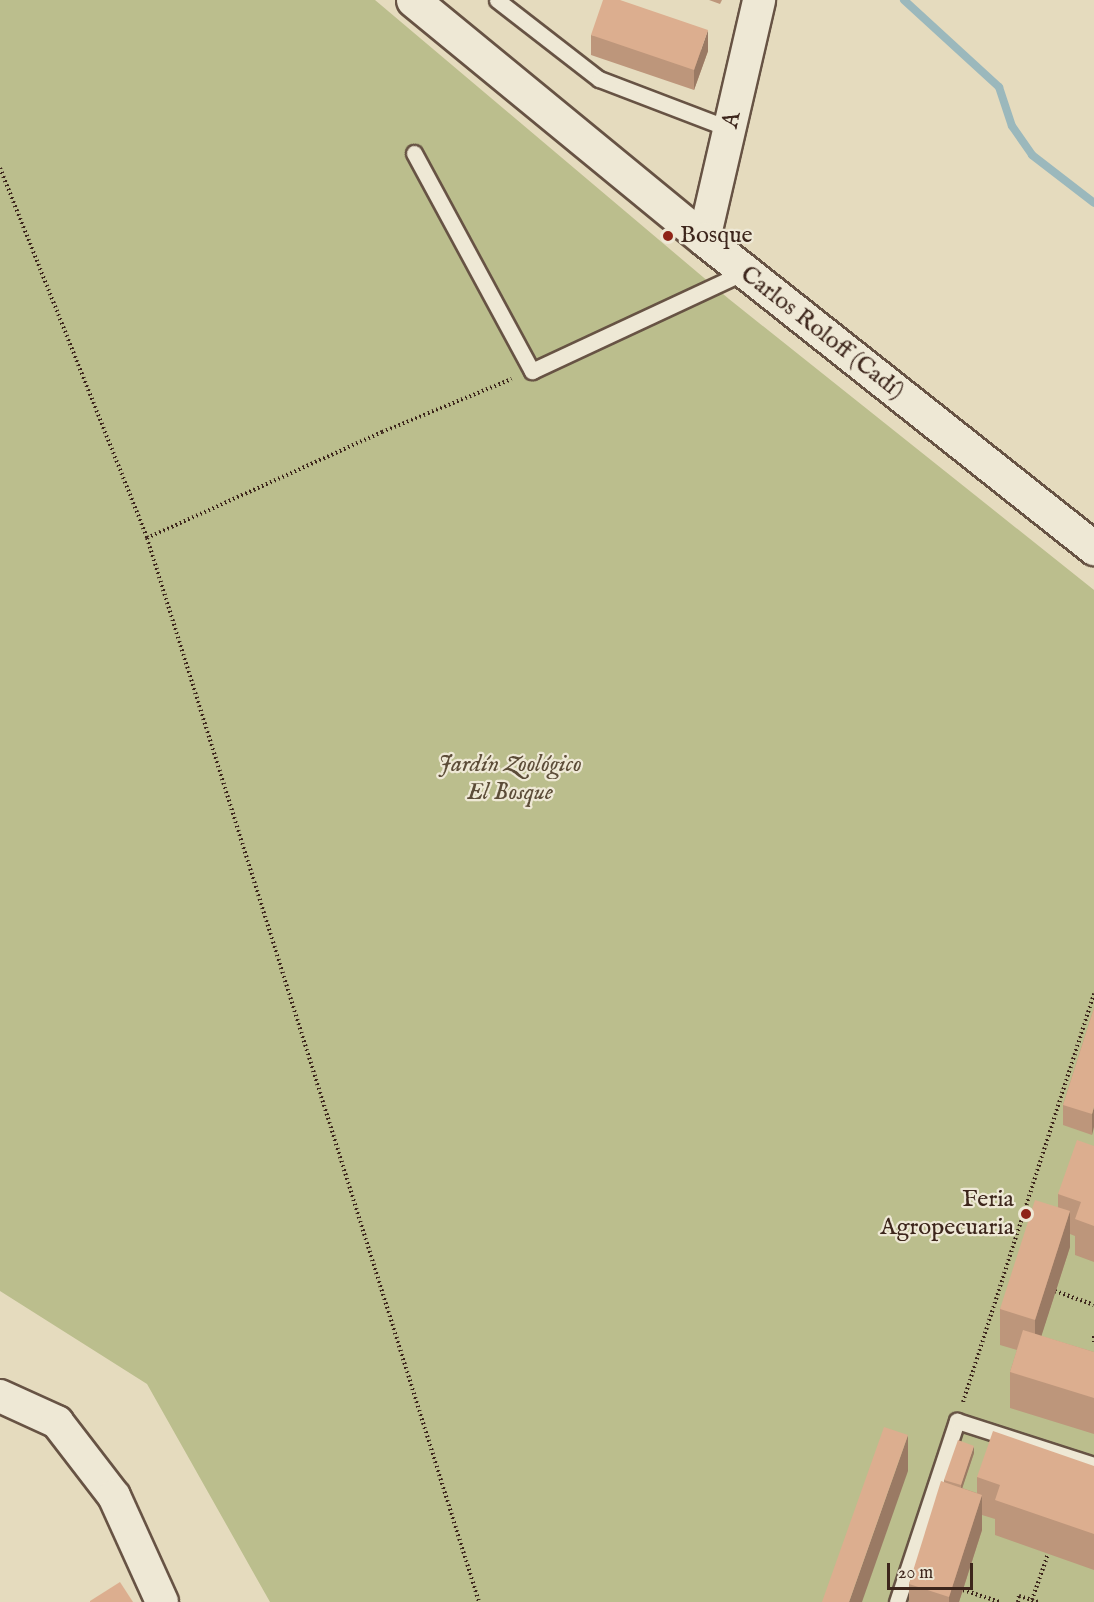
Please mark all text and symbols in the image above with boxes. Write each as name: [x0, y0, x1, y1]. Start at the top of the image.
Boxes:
street label: A: [716, 109, 748, 131]
place label: Bosque: [680, 222, 753, 250]
marker: Bosque: [661, 229, 675, 243]
street label: Carlos Roloff (Cadí): [734, 260, 910, 406]
park label: Jardín Zoológico El Bosque: [438, 751, 582, 807]
place label: Feria Agropecuaria: [880, 1186, 1014, 1242]
marker: Feria Agropecuaria: [1019, 1207, 1033, 1221]
scale bar: [890, 1551, 976, 1589]
text: 20 m: [898, 1562, 933, 1585]

